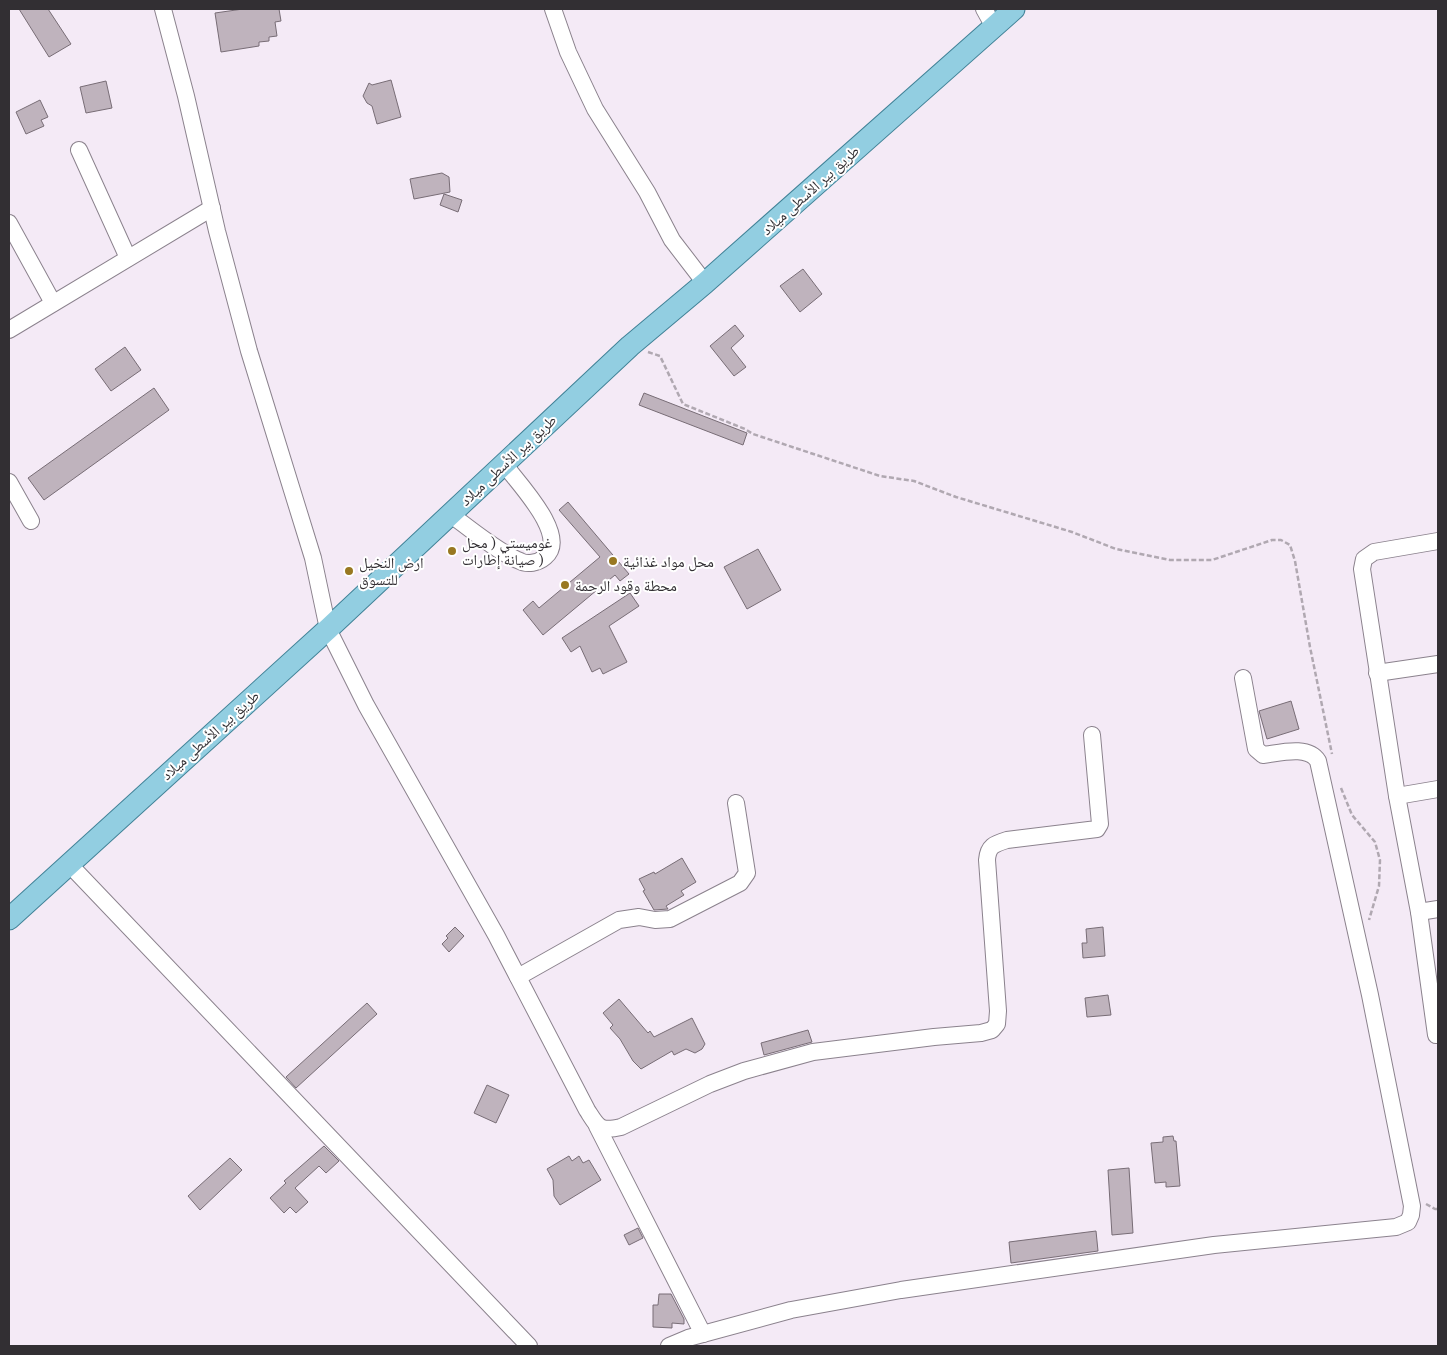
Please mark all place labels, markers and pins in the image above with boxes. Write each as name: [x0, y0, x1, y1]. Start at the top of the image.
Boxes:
place label: غوميستي ( محل صيانة إطارات ): [462, 533, 553, 569]
marker: غوميستي ( محل صيانة إطارات ): [446, 545, 458, 557]
place label: محل مواد غذائية: [623, 552, 714, 572]
place label: ارض النخيل للتسوق: [359, 553, 424, 590]
marker: محل مواد غذائية: [607, 555, 619, 567]
marker: ارض النخيل للتسوق: [343, 565, 355, 577]
place label: محطة وقود الرحمة: [575, 576, 677, 595]
marker: محطة وقود الرحمة: [559, 579, 571, 591]

